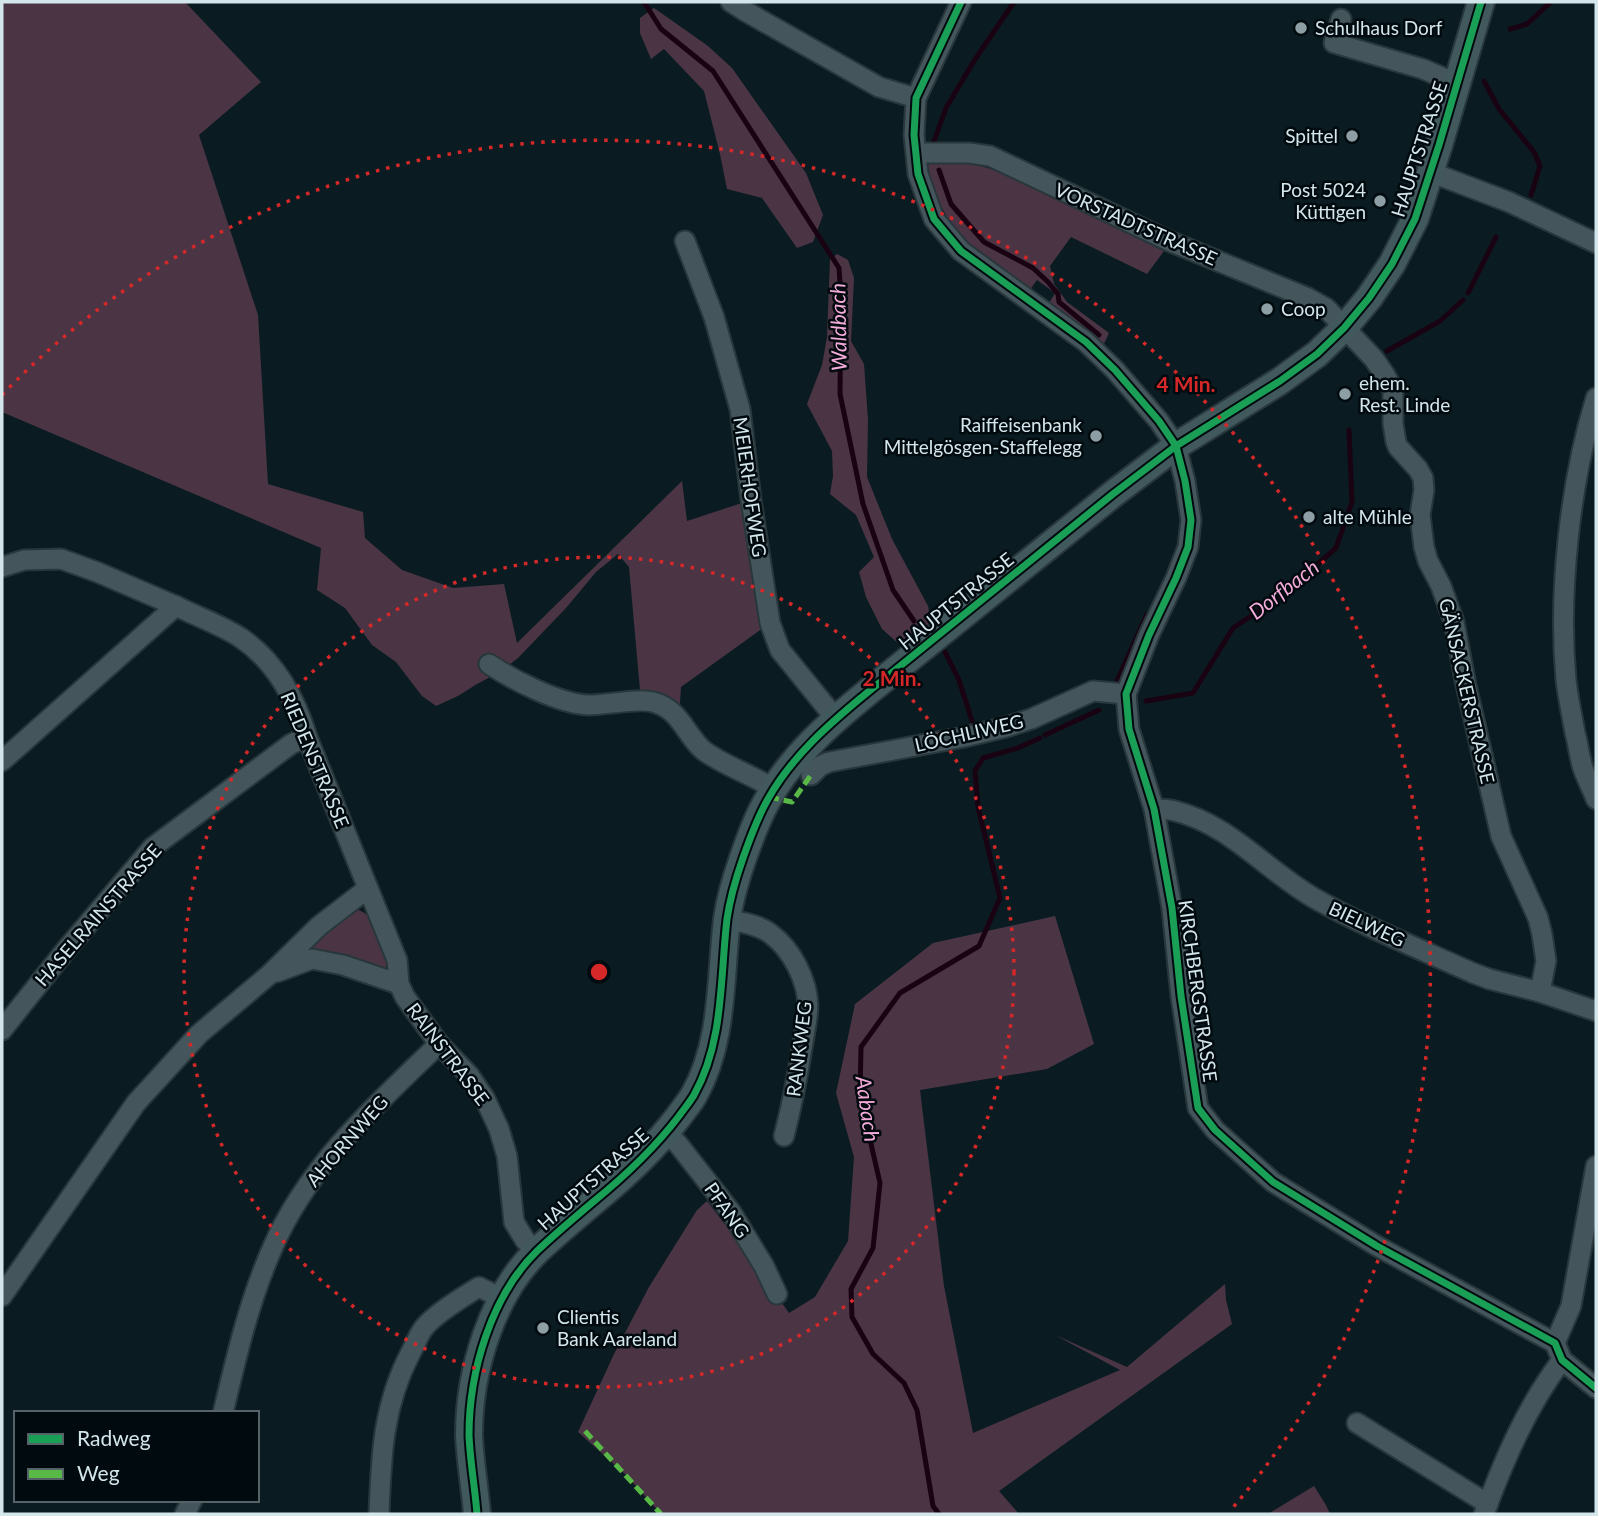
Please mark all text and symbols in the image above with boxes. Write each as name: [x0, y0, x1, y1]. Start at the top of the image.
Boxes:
place label: Schulhaus Dorf: [1315, 16, 1443, 39]
marker: Schulhaus Dorf: [1293, 20, 1309, 36]
street label: HAUPTSTRASSE: [1386, 78, 1451, 220]
place label: Spittel: [1285, 124, 1338, 147]
marker: Spittel: [1344, 128, 1360, 144]
street label: VORSTADTSTRASSE: [1051, 177, 1221, 270]
place label: Post 5024 Küttigen: [1280, 178, 1366, 223]
marker: Post 5024 Küttigen: [1372, 193, 1388, 209]
water label: Waldbach: [824, 283, 851, 371]
place label: Coop: [1281, 297, 1326, 320]
marker: Coop: [1259, 301, 1275, 317]
text: 4 Min.: [1156, 371, 1216, 396]
place label: ehem. Rest. Linde: [1359, 371, 1450, 416]
marker: ehem. Rest. Linde: [1337, 386, 1353, 402]
place label: Raiffeisenbank Mittelgösgen-Staffelegg: [884, 413, 1082, 458]
street label: MEIERHOFWEG: [729, 415, 772, 559]
marker: Raiffeisenbank Mittelgösgen-Staffelegg: [1088, 428, 1104, 444]
place label: alte Mühle: [1323, 505, 1412, 528]
marker: alte Mühle: [1301, 509, 1317, 525]
street label: HAUPTSTRASSE: [893, 547, 1018, 654]
water label: Dorfbach: [1243, 554, 1323, 624]
street label: GÄNSACKERSTRASSE: [1435, 596, 1500, 786]
text: 2 Min.: [862, 665, 922, 690]
street label: RIEDENSTRASSE: [276, 688, 355, 832]
street label: LÖCHLIWEG: [912, 709, 1025, 756]
street label: HASELRAINSTRASSE: [30, 839, 166, 990]
street label: BIELWEG: [1325, 896, 1409, 951]
street label: KIRCHBERGSTRASSE: [1174, 898, 1223, 1083]
centre of rings: [587, 960, 611, 984]
street label: RAINSTRASSE: [402, 998, 494, 1110]
street label: RANKWEG: [781, 1000, 816, 1098]
water label: Aabach: [851, 1073, 885, 1143]
street label: AHORNWEG: [301, 1090, 392, 1191]
street label: HAUPTSTRASSE: [532, 1123, 653, 1235]
street label: PFANG: [700, 1178, 755, 1242]
place label: Clientis Bank Aareland: [557, 1305, 677, 1350]
marker: Clientis Bank Aareland: [535, 1320, 551, 1336]
legend: [14, 1411, 259, 1502]
text: Radweg: [77, 1425, 151, 1450]
text: Weg: [77, 1460, 120, 1485]

